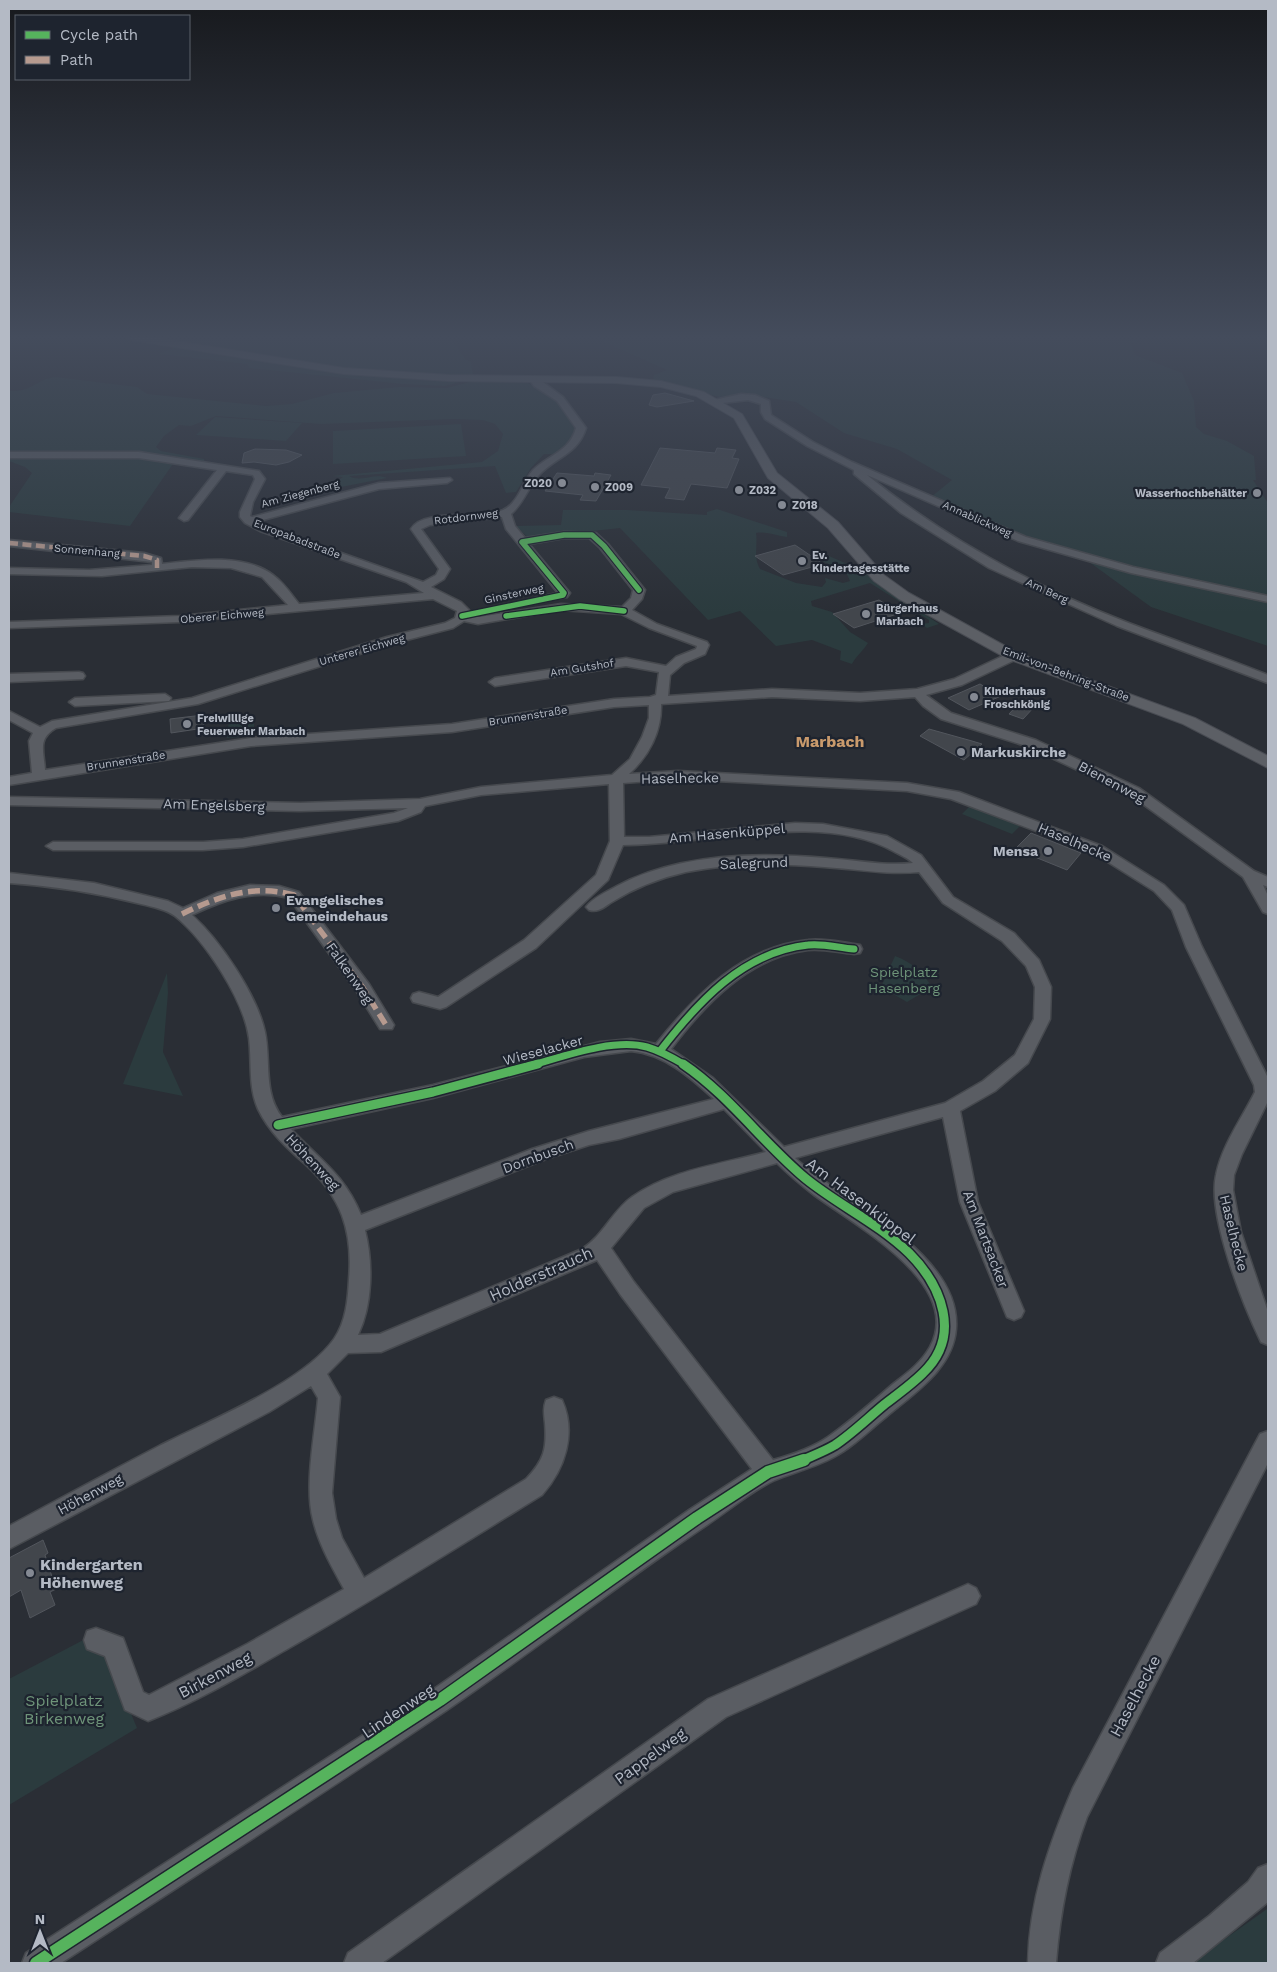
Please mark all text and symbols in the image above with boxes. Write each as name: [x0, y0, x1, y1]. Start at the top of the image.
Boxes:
legend: [15, 15, 190, 80]
text: Cycle path: [60, 26, 138, 44]
text: Path: [60, 51, 93, 69]
street label: Am Ziegenberg: [260, 477, 340, 511]
place label: Z020: [524, 477, 552, 490]
marker: Z020: [556, 477, 568, 489]
marker: Z009: [589, 481, 601, 493]
place label: Z009: [605, 481, 633, 494]
marker: Z032: [733, 484, 745, 496]
place label: Z032: [749, 484, 776, 497]
place label: Wasserhochbehälter: [1135, 487, 1247, 500]
marker: Wasserhochbehälter: [1251, 487, 1263, 499]
street label: Annablickweg: [941, 498, 1014, 540]
marker: Z018: [776, 499, 788, 511]
place label: Z018: [792, 499, 818, 512]
street label: Rotdornweg: [433, 507, 499, 527]
street label: Europabadstraße: [252, 516, 342, 562]
street label: Sonnenhang: [53, 542, 121, 560]
place label: Ev. Kindertagesstätte: [812, 549, 910, 575]
marker: Ev. Kindertagesstätte: [796, 555, 808, 567]
street label: Am Berg: [1024, 576, 1070, 606]
street label: Ginsterweg: [483, 581, 545, 607]
place label: Bürgerhaus Marbach: [876, 602, 938, 628]
street label: Oberer Eichweg: [180, 606, 265, 626]
marker: Bürgerhaus Marbach: [860, 608, 872, 620]
street label: Unterer Eichweg: [318, 632, 406, 668]
street label: Emil-von-Behring-Straße: [1001, 644, 1131, 704]
street label: Am Gutshof: [549, 656, 615, 679]
place label: Kinderhaus Froschkönig: [984, 685, 1051, 711]
marker: Kinderhaus Froschkönig: [968, 691, 980, 703]
street label: Brunnenstraße: [488, 703, 568, 729]
place label: Freiwillige Feuerwehr Marbach: [197, 712, 306, 738]
marker: Freiwillige Feuerwehr Marbach: [181, 718, 193, 730]
district label: Marbach: [796, 732, 864, 751]
place label: Markuskirche: [971, 744, 1066, 760]
marker: Markuskirche: [955, 746, 967, 758]
street label: Brunnenstraße: [86, 748, 166, 774]
street label: Bienenweg: [1076, 758, 1149, 807]
street label: Haselhecke: [641, 769, 719, 787]
street label: Am Engelsberg: [163, 795, 266, 815]
street label: Haselhecke: [1036, 819, 1114, 865]
street label: Am Hasenküppel: [668, 820, 786, 846]
place label: Mensa: [993, 843, 1039, 859]
marker: Mensa: [1042, 845, 1054, 857]
street label: Salegrund: [720, 854, 788, 872]
place label: Evangelisches Gemeindehaus: [286, 892, 389, 924]
marker: Evangelisches Gemeindehaus: [270, 902, 282, 914]
street label: Falkenweg: [323, 939, 377, 1007]
park label: Spielplatz Hasenberg: [868, 964, 941, 996]
street label: Wieselacker: [501, 1032, 585, 1068]
street label: Höhenweg: [283, 1131, 343, 1194]
street label: Dornbusch: [500, 1136, 576, 1176]
street label: Am Hasenküppel: [802, 1153, 920, 1249]
street label: Am Martsacker: [960, 1188, 1012, 1290]
street label: Haselhecke: [1217, 1193, 1251, 1273]
street label: Holderstrauch: [487, 1243, 595, 1305]
street label: Höhenweg: [55, 1470, 126, 1518]
place label: Kindergarten Höhenweg: [40, 1555, 143, 1592]
marker: Kindergarten Höhenweg: [24, 1567, 36, 1579]
street label: Birkenweg: [175, 1648, 255, 1702]
street label: Haselhecke: [1106, 1652, 1164, 1740]
street label: Lindenweg: [358, 1679, 438, 1742]
park label: Spielplatz Birkenweg: [24, 1691, 104, 1728]
street label: Pappelweg: [611, 1723, 690, 1788]
north arrow: [15, 1907, 65, 1957]
text: N: [35, 1911, 45, 1927]

